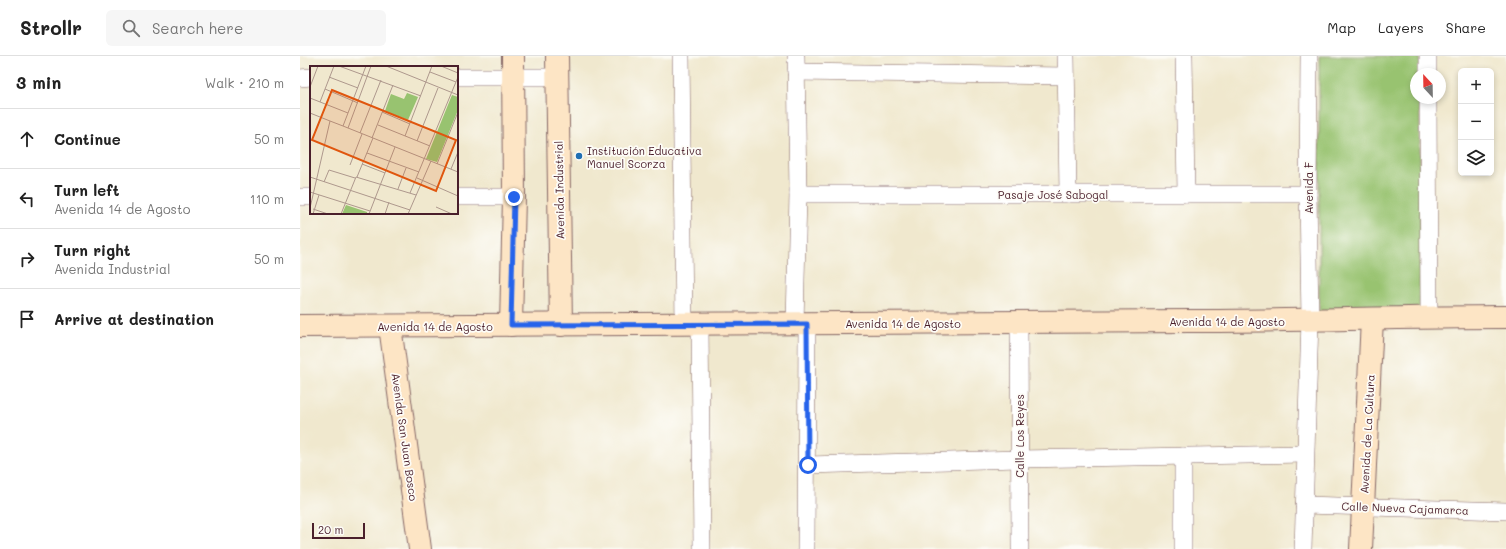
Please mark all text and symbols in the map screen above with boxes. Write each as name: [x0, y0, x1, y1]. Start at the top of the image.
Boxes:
search box: [106, 10, 386, 46]
text: Strollr: [20, 15, 82, 40]
icon: search: [120, 17, 142, 39]
text: Search here: [152, 18, 243, 38]
text: Map: [1327, 18, 1356, 37]
text: Layers: [1378, 18, 1424, 37]
text: Share: [1446, 18, 1486, 37]
inset map: [310, 66, 458, 214]
north arrow: [1410, 68, 1446, 104]
map controls: [1458, 68, 1494, 176]
button: +: [1458, 68, 1494, 104]
text: 3 min: [16, 71, 61, 93]
text: Walk · 210 m: [205, 74, 284, 91]
button: −: [1458, 104, 1494, 140]
icon: ahead: [16, 128, 38, 150]
text: Continue: [54, 129, 121, 149]
text: 50 m: [254, 130, 284, 147]
button: layers: [1458, 140, 1494, 176]
street label: Avenida Industrial: [551, 141, 567, 239]
place label: Institución Educativa Manuel Scorza: [587, 143, 702, 171]
marker: Institución Educativa Manuel Scorza: [574, 151, 584, 161]
street label: Avenida F: [1301, 162, 1316, 214]
text: Turn left: [54, 180, 119, 200]
street label: Pasaje José Sabogal: [998, 187, 1108, 202]
icon: left: [16, 188, 38, 210]
route end: [505, 188, 523, 206]
text: 110 m: [250, 190, 284, 207]
text: Avenida 14 de Agosto: [54, 200, 190, 217]
text: Turn right: [54, 240, 131, 260]
icon: right: [16, 248, 38, 270]
text: 50 m: [254, 250, 284, 267]
text: Avenida Industrial: [54, 260, 170, 277]
icon: arrive: [16, 308, 38, 330]
text: Arrive at destination: [54, 309, 214, 329]
street label: Avenida 14 de Agosto: [1169, 314, 1285, 329]
street label: Avenida 14 de Agosto: [845, 316, 961, 331]
street label: Avenida 14 de Agosto: [377, 319, 493, 334]
street label: Avenida San Juan Bosco: [389, 372, 421, 502]
street label: Avenida de La Cultura: [1356, 374, 1378, 494]
street label: Calle Los Reyes: [1012, 394, 1027, 478]
route start: [799, 456, 817, 474]
street label: Calle Nueva Cajamarca: [1341, 498, 1469, 518]
scale bar: [312, 521, 365, 540]
text: 20 m: [318, 522, 343, 537]

